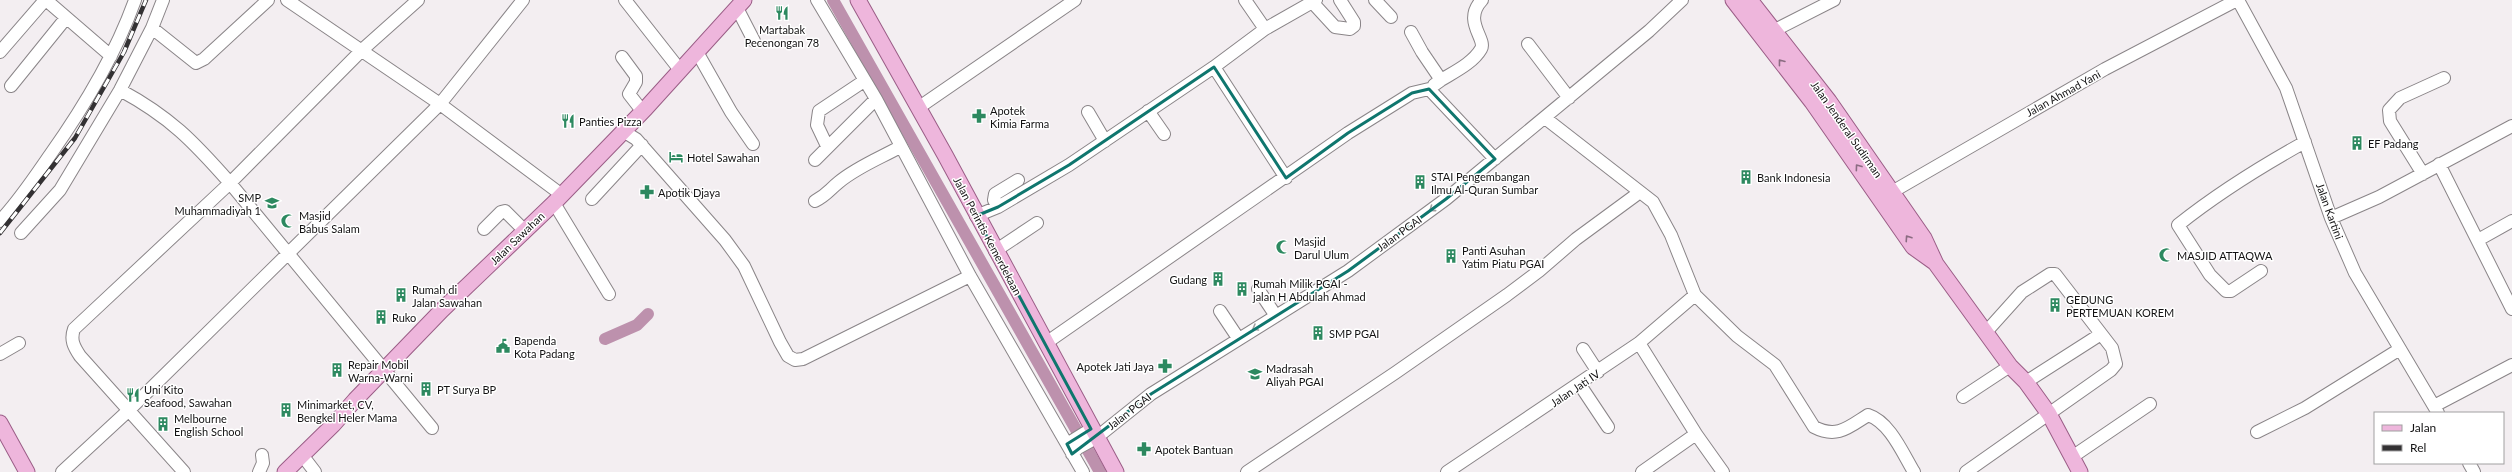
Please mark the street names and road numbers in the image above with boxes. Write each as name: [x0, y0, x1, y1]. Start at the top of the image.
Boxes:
street label: Jalan Ahmad Yani: [2024, 67, 2103, 119]
street label: Jalan Jenderal Sudirman: [1809, 78, 1885, 180]
street label: Jalan Perintis Kemerdekaan: [951, 175, 1025, 297]
street label: Jalan Kartini: [2314, 181, 2346, 241]
street label: Jalan Sawahan: [487, 209, 547, 267]
street label: Jalan PGAI: [1374, 212, 1424, 254]
street label: Jalan Jati IV: [1548, 366, 1603, 409]
street label: Jalan PGAI: [1105, 390, 1153, 432]

